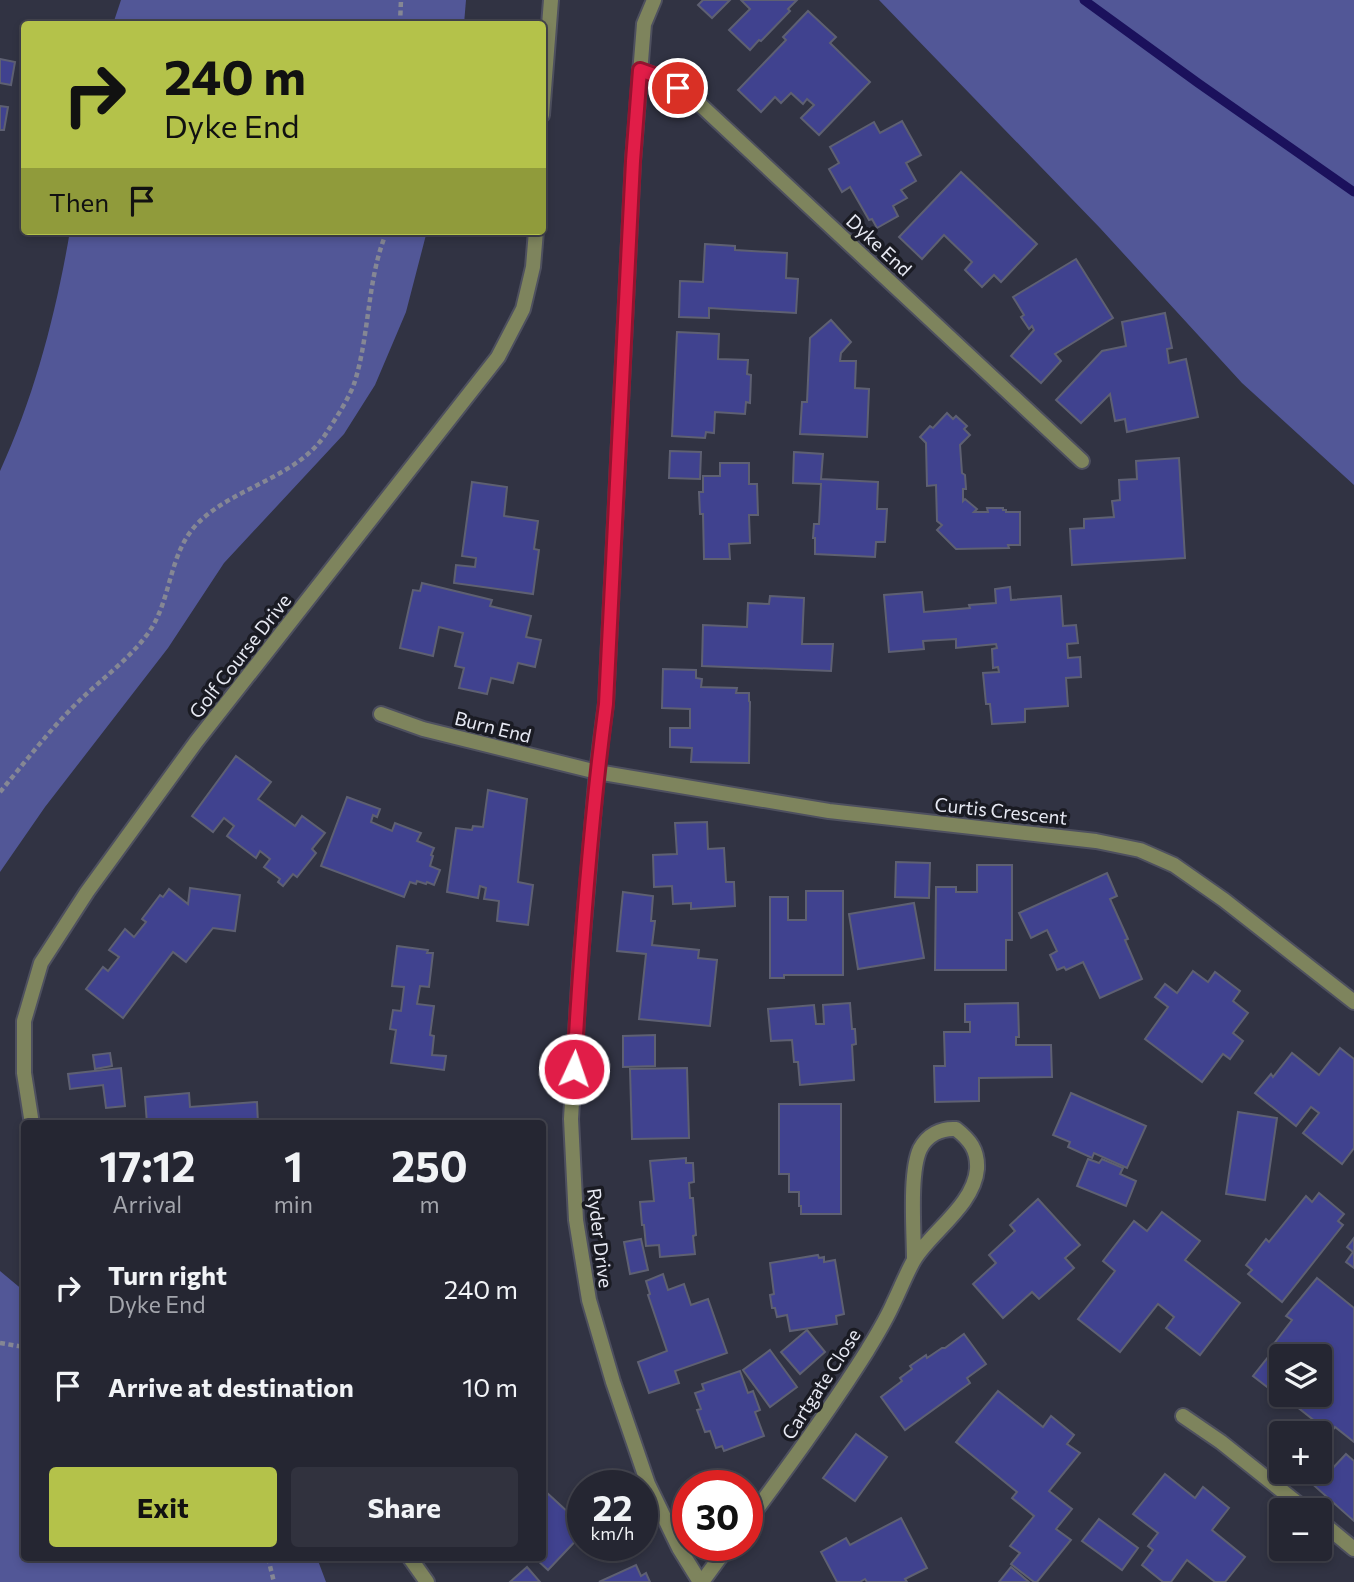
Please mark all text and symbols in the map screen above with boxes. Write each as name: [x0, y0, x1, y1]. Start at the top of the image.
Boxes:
text: 240 m: [164, 45, 306, 105]
icon: right: [49, 49, 140, 140]
pin: [648, 58, 708, 118]
icon: arrive: [659, 69, 697, 107]
text: Dyke End: [164, 105, 300, 145]
icon: arrive: [123, 182, 161, 220]
text: Then: [49, 186, 109, 217]
street label: Dyke End: [842, 209, 917, 280]
street label: Golf Course Drive: [184, 589, 295, 723]
street label: Burn End: [452, 706, 534, 747]
street label: Curtis Crescent: [934, 792, 1069, 829]
position arrow: [537, 1032, 611, 1106]
text: 17:12: [99, 1139, 195, 1191]
text: 1: [284, 1139, 303, 1191]
text: 250: [391, 1139, 468, 1191]
street label: Ryder Drive: [583, 1187, 618, 1289]
text: Arrival: [113, 1190, 182, 1218]
text: min: [274, 1190, 313, 1218]
text: m: [419, 1190, 440, 1218]
text: Turn right: [108, 1259, 227, 1290]
icon: right: [49, 1269, 87, 1307]
text: 240 m: [444, 1273, 518, 1304]
text: Dyke End: [108, 1290, 205, 1318]
street label: Cartgate Close: [776, 1324, 865, 1443]
map controls: [1269, 1344, 1332, 1561]
button: layers: [1269, 1344, 1332, 1407]
icon: arrive: [49, 1367, 87, 1405]
text: Arrive at destination: [108, 1371, 354, 1402]
text: 10 m: [462, 1371, 518, 1402]
button: +: [1269, 1421, 1332, 1484]
button: Exit: [49, 1467, 277, 1547]
button: Share: [291, 1467, 518, 1547]
speed limit sign: 30: [672, 1470, 763, 1561]
text: 22: [593, 1485, 632, 1528]
button: −: [1269, 1498, 1332, 1561]
text: km/h: [591, 1522, 634, 1544]

